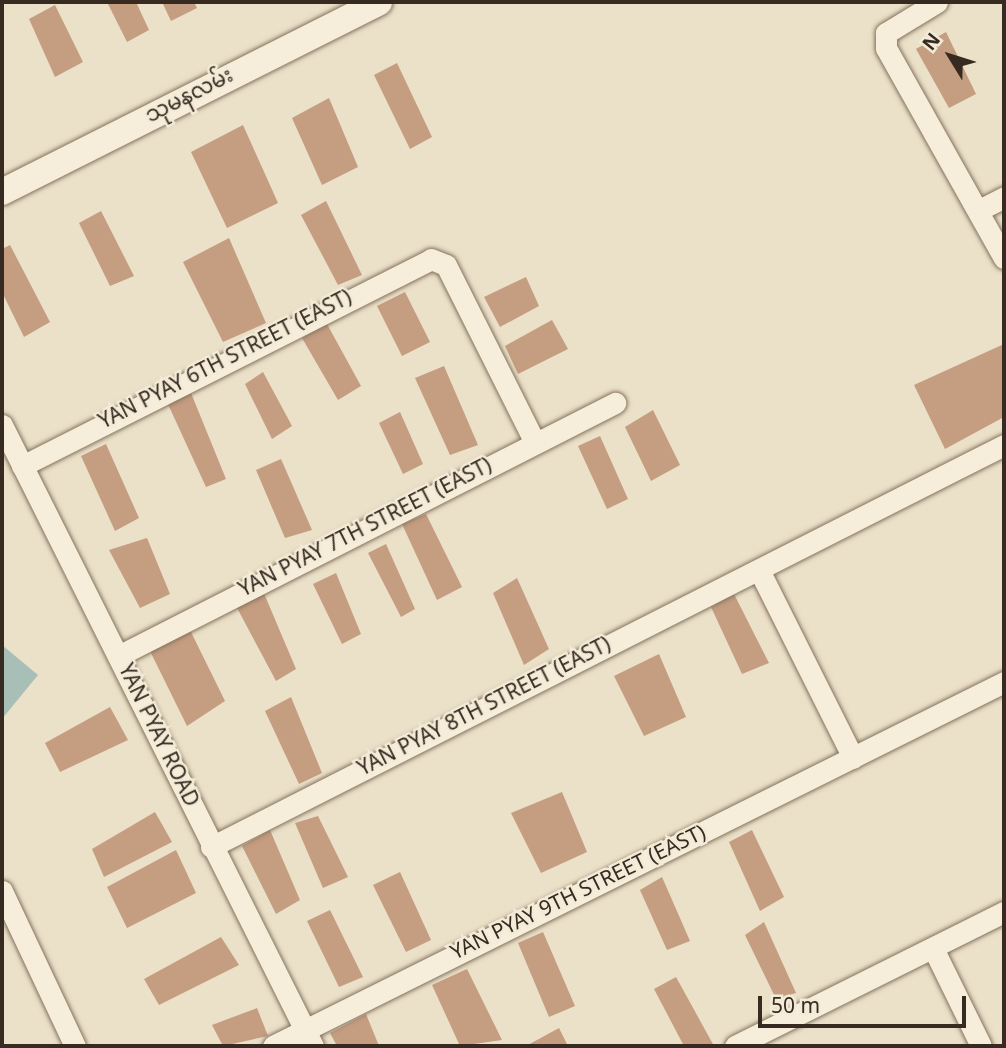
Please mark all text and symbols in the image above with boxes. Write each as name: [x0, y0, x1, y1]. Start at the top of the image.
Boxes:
north arrow: [915, 21, 985, 91]
text: N: [912, 24, 954, 61]
street label: သုမနလမ်း: [142, 64, 238, 130]
street label: YAN PYAY 6TH STREET (EAST): [95, 286, 357, 436]
street label: YAN PYAY 7TH STREET (EAST): [235, 454, 497, 604]
street label: YAN PYAY 8TH STREET (EAST): [354, 633, 616, 783]
street label: YAN PYAY ROAD: [111, 660, 203, 812]
street label: YAN PYAY 9TH STREET (EAST): [447, 821, 711, 967]
scale bar: [761, 982, 969, 1026]
text: 50 m: [771, 985, 820, 1031]

